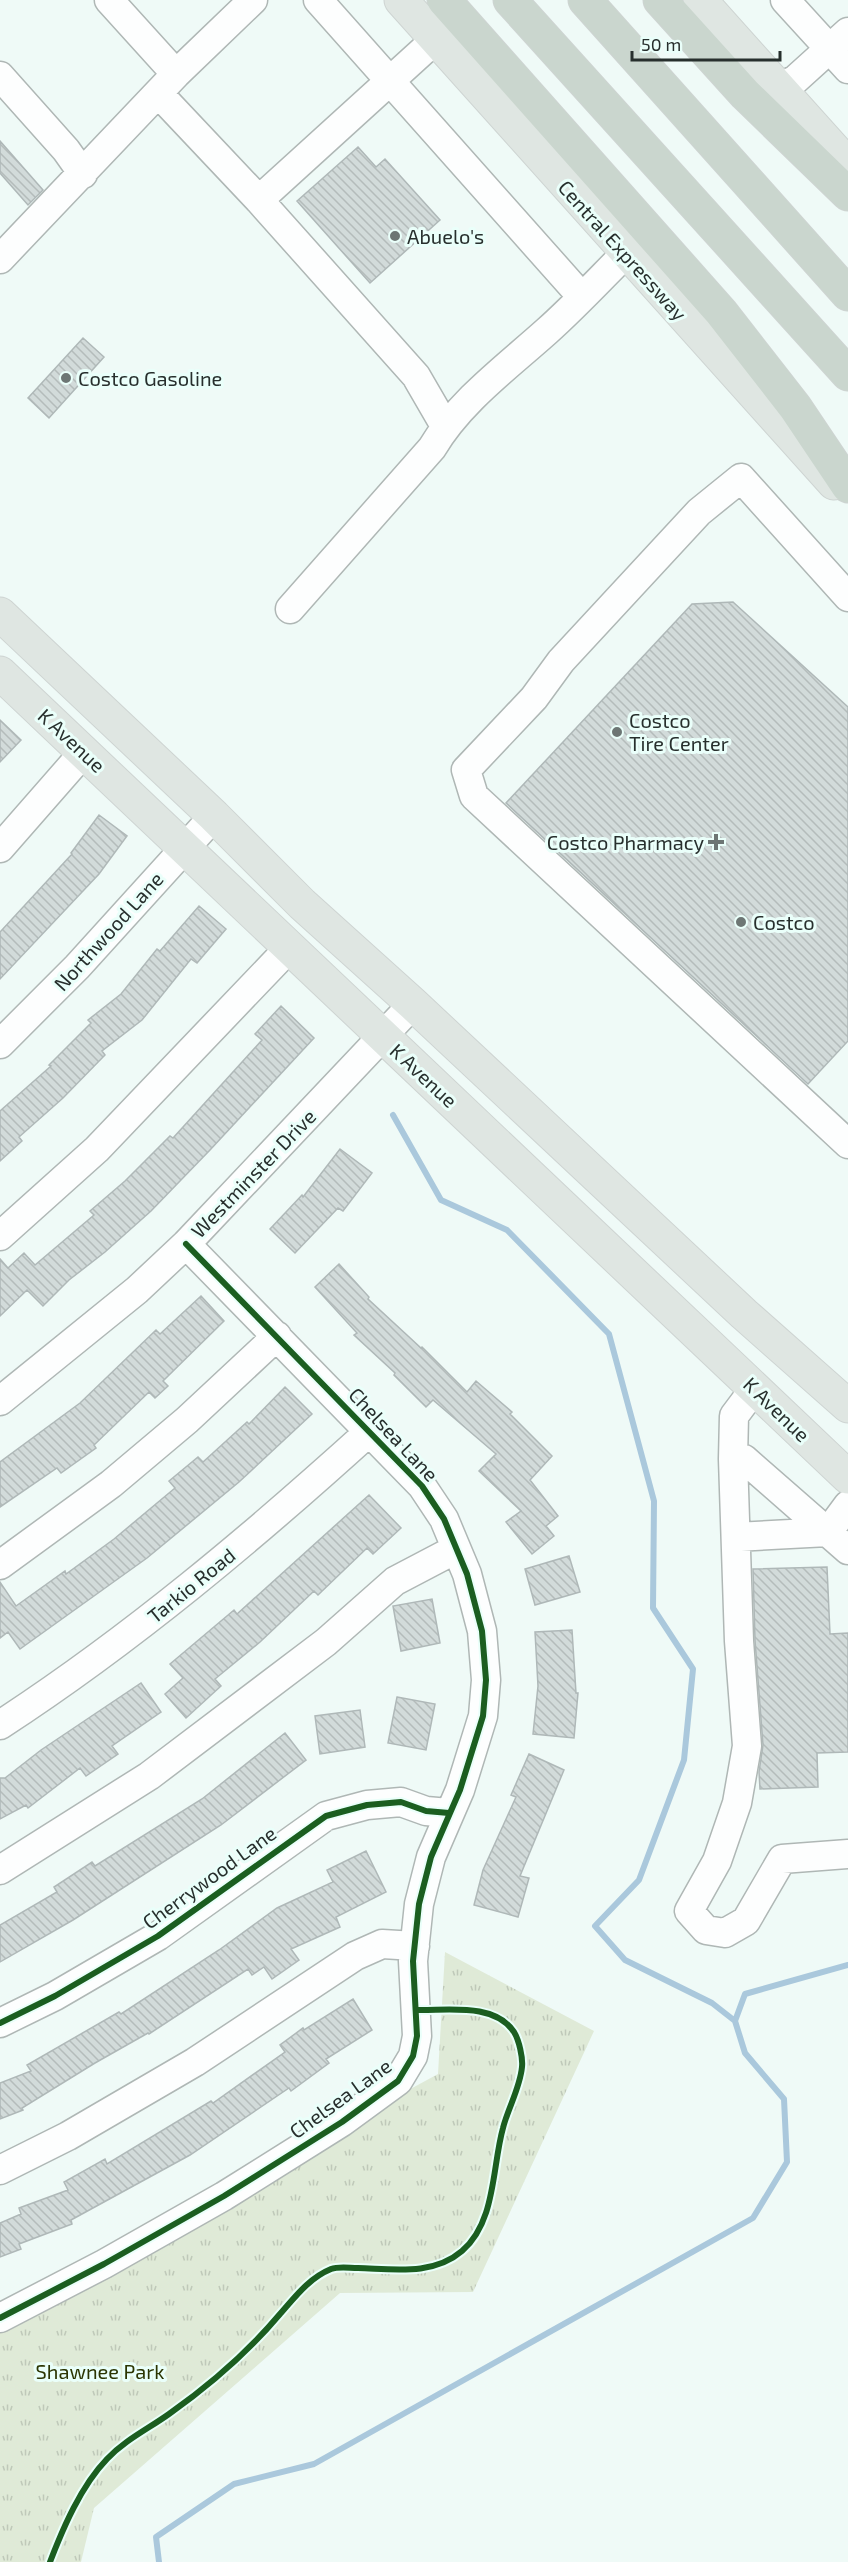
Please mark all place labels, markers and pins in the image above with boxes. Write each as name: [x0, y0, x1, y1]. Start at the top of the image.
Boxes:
place label: Abuelo's: [407, 224, 484, 248]
marker: Abuelo's: [388, 229, 402, 243]
place label: Costco Gasoline: [78, 366, 222, 390]
marker: Costco Gasoline: [59, 371, 73, 385]
place label: Costco Tire Center: [629, 708, 729, 755]
marker: Costco Tire Center: [610, 725, 624, 739]
place label: Costco Pharmacy: [547, 830, 704, 854]
marker: Costco Pharmacy: [709, 835, 723, 849]
place label: Costco: [753, 910, 815, 934]
marker: Costco: [734, 915, 748, 929]

